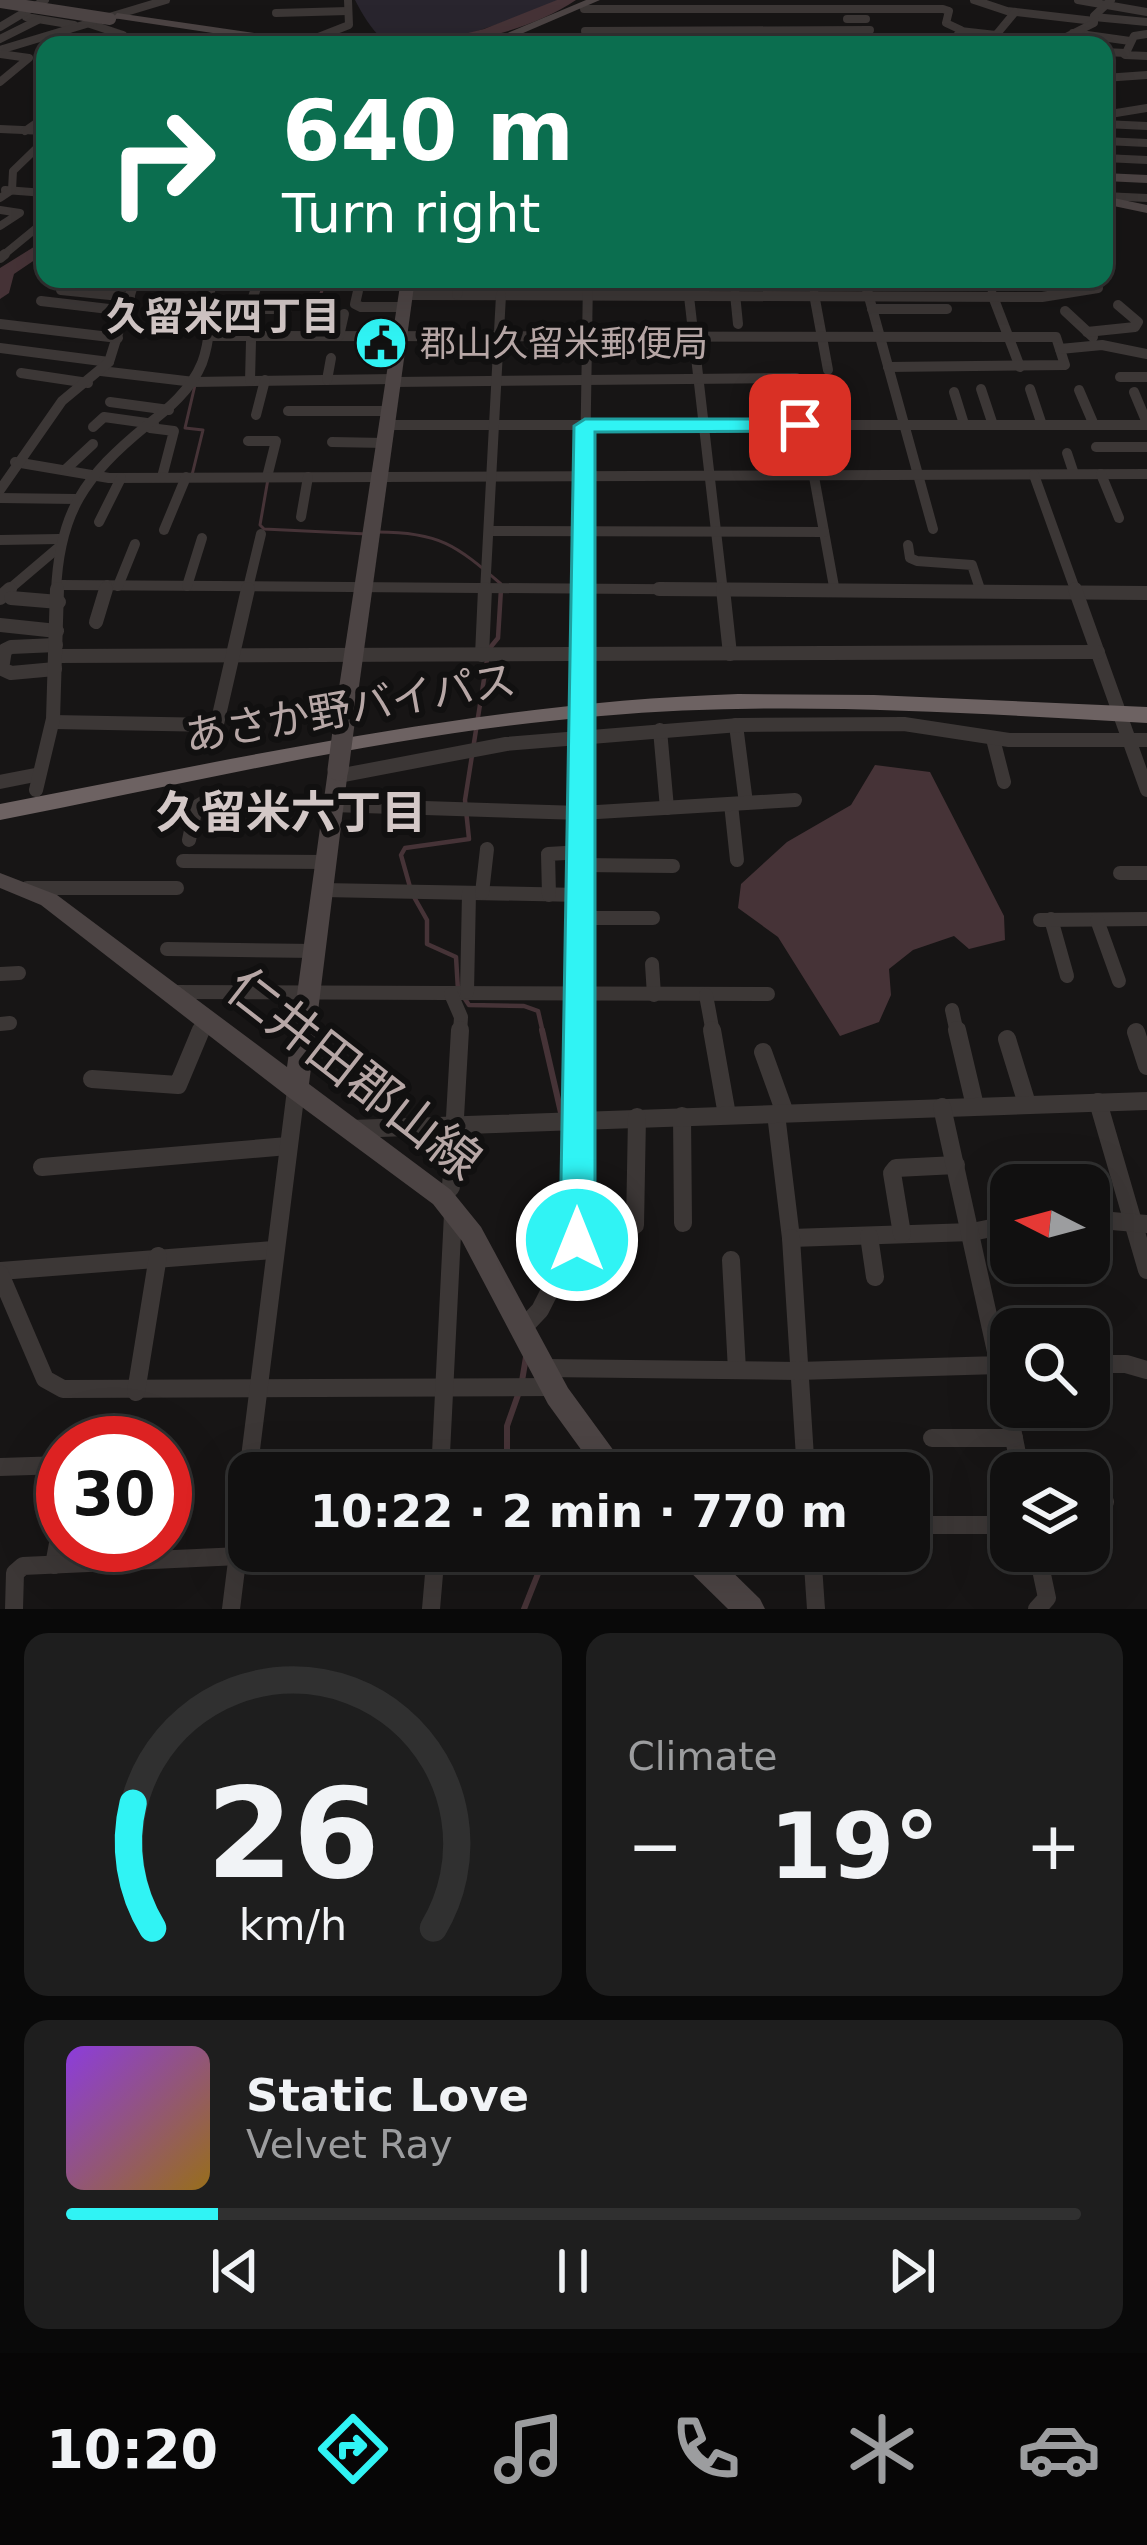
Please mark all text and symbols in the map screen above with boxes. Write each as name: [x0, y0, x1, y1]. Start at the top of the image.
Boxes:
text: 640 m: [282, 82, 574, 180]
icon: right: [84, 84, 240, 240]
text: Turn right: [282, 182, 541, 245]
district label: 久留米四丁目: [106, 294, 340, 339]
public building icon: 郡山久留米郵便局: [353, 315, 409, 371]
place label: 郡山久留米郵便局: [420, 323, 708, 364]
pin: [749, 374, 851, 476]
icon: arrive: [767, 392, 833, 458]
street label: あさか野バイパス: [181, 655, 519, 761]
district label: 久留米六丁目: [156, 786, 426, 839]
street label: 仁井田郡山線: [215, 957, 493, 1191]
north arrow: [990, 1164, 1110, 1284]
map controls: [990, 1164, 1110, 1572]
position arrow: [514, 1177, 640, 1303]
button: search: [990, 1308, 1110, 1428]
speed limit sign: 30: [36, 1416, 192, 1572]
button: layers: [990, 1452, 1110, 1572]
text: 10:22 · 2 min · 770 m: [310, 1485, 848, 1538]
text: Climate: [628, 1734, 778, 1779]
text: 26: [206, 1761, 380, 1906]
text: 19°: [769, 1794, 939, 1899]
text: −: [628, 1808, 683, 1885]
text: +: [1026, 1808, 1081, 1885]
text: km/h: [239, 1899, 347, 1949]
text: Static Love: [246, 2069, 529, 2122]
text: Velvet Ray: [246, 2122, 452, 2167]
icon: previous: [202, 2238, 268, 2304]
icon: pause: [540, 2238, 606, 2304]
icon: next: [879, 2238, 945, 2304]
icon: directions: [311, 2407, 395, 2491]
icon: music: [487, 2407, 571, 2491]
icon: phone: [664, 2407, 748, 2491]
icon: climate: [840, 2407, 924, 2491]
icon: car: [1017, 2407, 1101, 2491]
text: 10:20: [46, 2418, 218, 2481]

